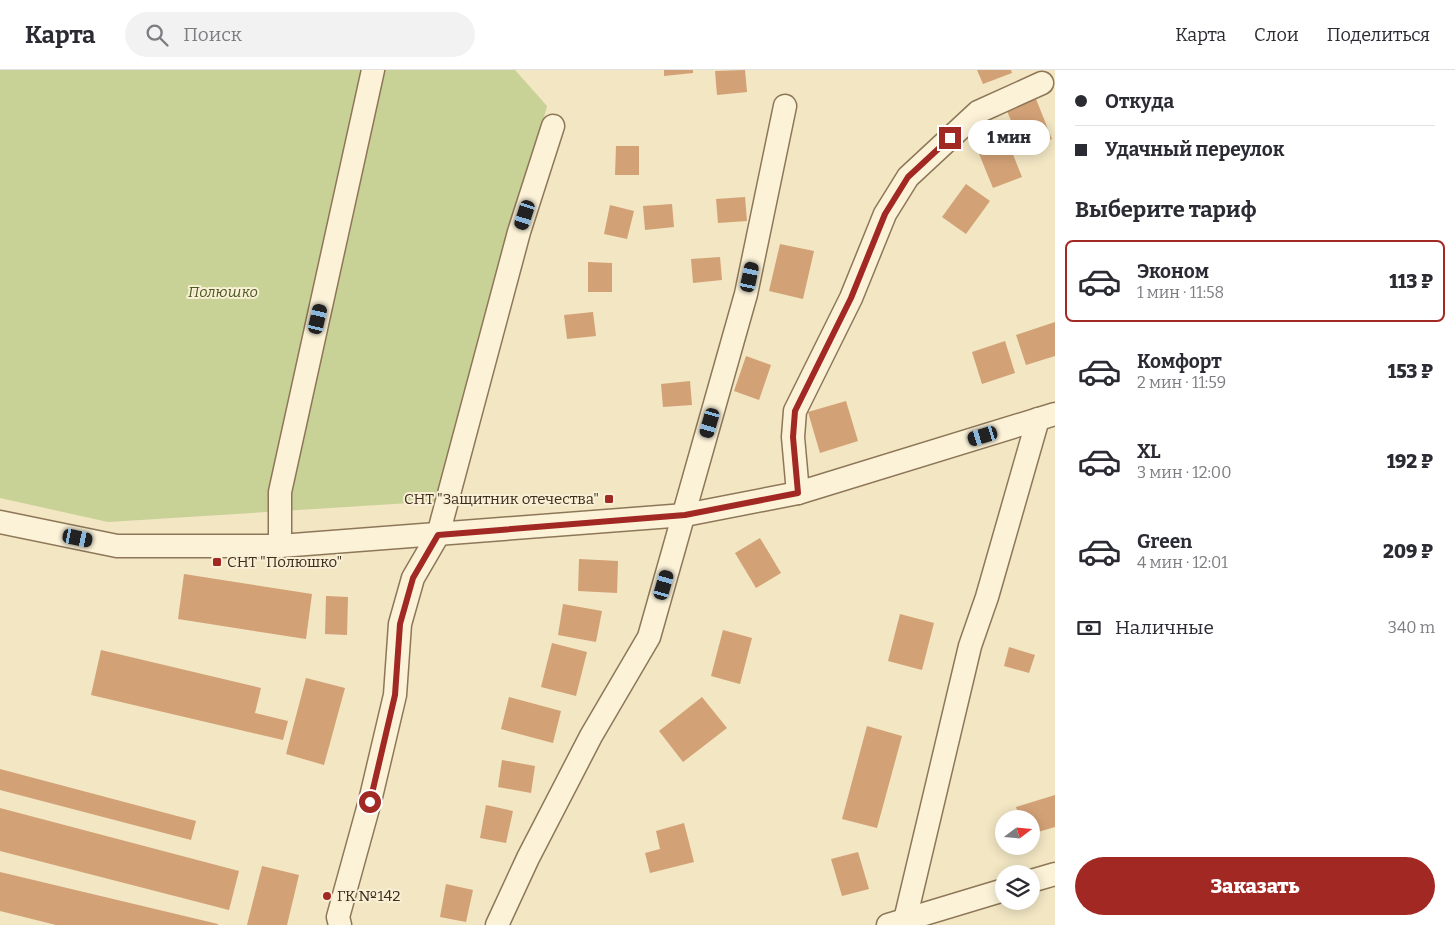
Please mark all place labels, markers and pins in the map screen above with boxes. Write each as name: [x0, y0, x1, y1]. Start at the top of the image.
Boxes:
place label: СНТ "Защитник отечества": [404, 490, 599, 508]
marker: СНТ "Защитник отечества": [603, 493, 615, 505]
place label: СНТ "Полюшко": [227, 553, 342, 571]
marker: СНТ "Полюшко": [211, 556, 223, 568]
place label: ГК №142: [337, 887, 400, 905]
marker: ГК №142: [321, 890, 333, 902]

